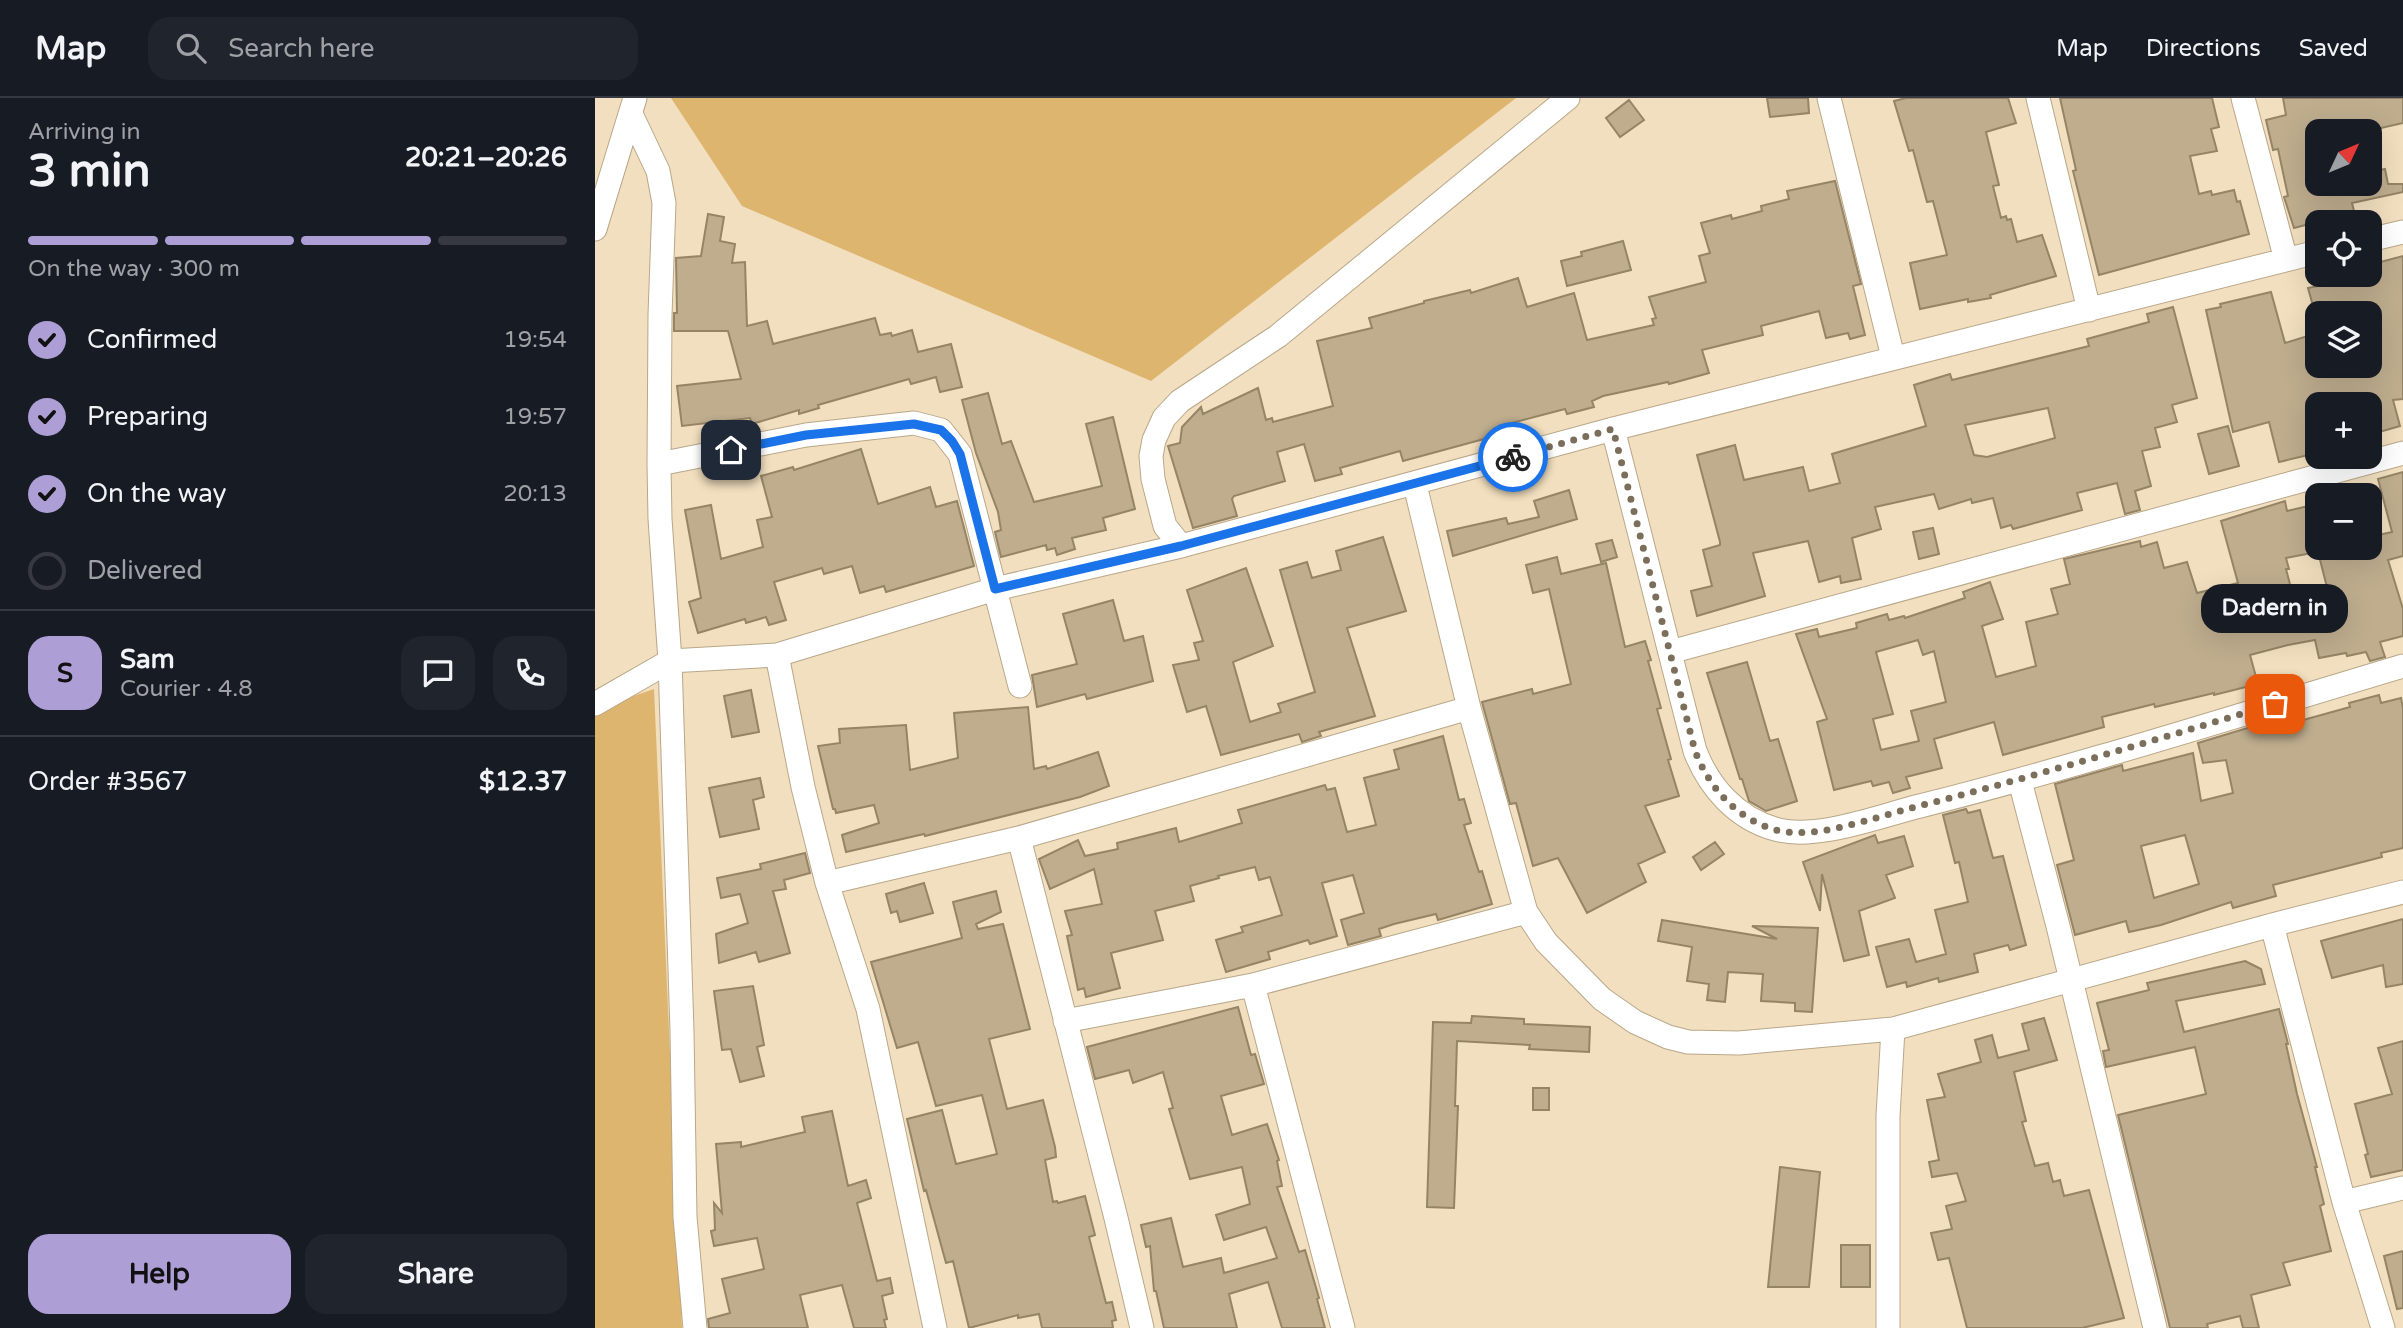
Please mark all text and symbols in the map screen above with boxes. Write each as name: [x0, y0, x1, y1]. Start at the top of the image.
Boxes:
search box: [148, 17, 638, 80]
text: Map: [35, 29, 106, 68]
icon: search: [172, 29, 210, 67]
text: Search here: [228, 33, 374, 64]
text: Map: [2056, 34, 2108, 63]
text: Directions: [2146, 34, 2261, 63]
text: Saved: [2299, 34, 2368, 63]
text: Arriving in: [28, 118, 141, 146]
north arrow: [2305, 119, 2382, 196]
map controls: [2305, 119, 2382, 560]
text: 20:21–20:26: [405, 142, 567, 173]
text: 3 min: [28, 144, 151, 199]
button: locate: [2305, 210, 2382, 287]
text: On the way · 300 m: [28, 255, 240, 283]
button: layers: [2305, 301, 2382, 378]
icon: check: [28, 321, 66, 359]
text: Confirmed: [87, 324, 217, 355]
text: 19:54: [503, 326, 567, 354]
button: +: [2305, 392, 2382, 469]
icon: check: [28, 398, 66, 436]
text: Preparing: [87, 401, 208, 432]
text: 19:57: [503, 403, 567, 431]
pin: [701, 420, 761, 480]
courier: [1478, 422, 1548, 492]
icon: home: [712, 431, 750, 469]
icon: bike: [1494, 438, 1532, 476]
icon: check: [28, 475, 66, 513]
text: On the way: [87, 478, 227, 509]
text: 20:13: [503, 480, 567, 508]
button: −: [2305, 483, 2382, 560]
text: Delivered: [87, 555, 203, 586]
callout: Dadern in: [2201, 585, 2349, 634]
text: Dadern in: [2221, 594, 2328, 622]
button: chat: [401, 636, 475, 710]
button: phone: [493, 636, 567, 710]
text: Sam: [120, 644, 175, 675]
text: S: [57, 658, 73, 689]
pin: [2245, 674, 2305, 734]
text: Courier · 4.8: [120, 675, 253, 703]
icon: bag: [2256, 685, 2294, 723]
text: Order #3567: [28, 766, 188, 797]
text: $12.37: [479, 766, 567, 797]
button: Help: [28, 1234, 291, 1314]
button: Share: [305, 1234, 567, 1314]

